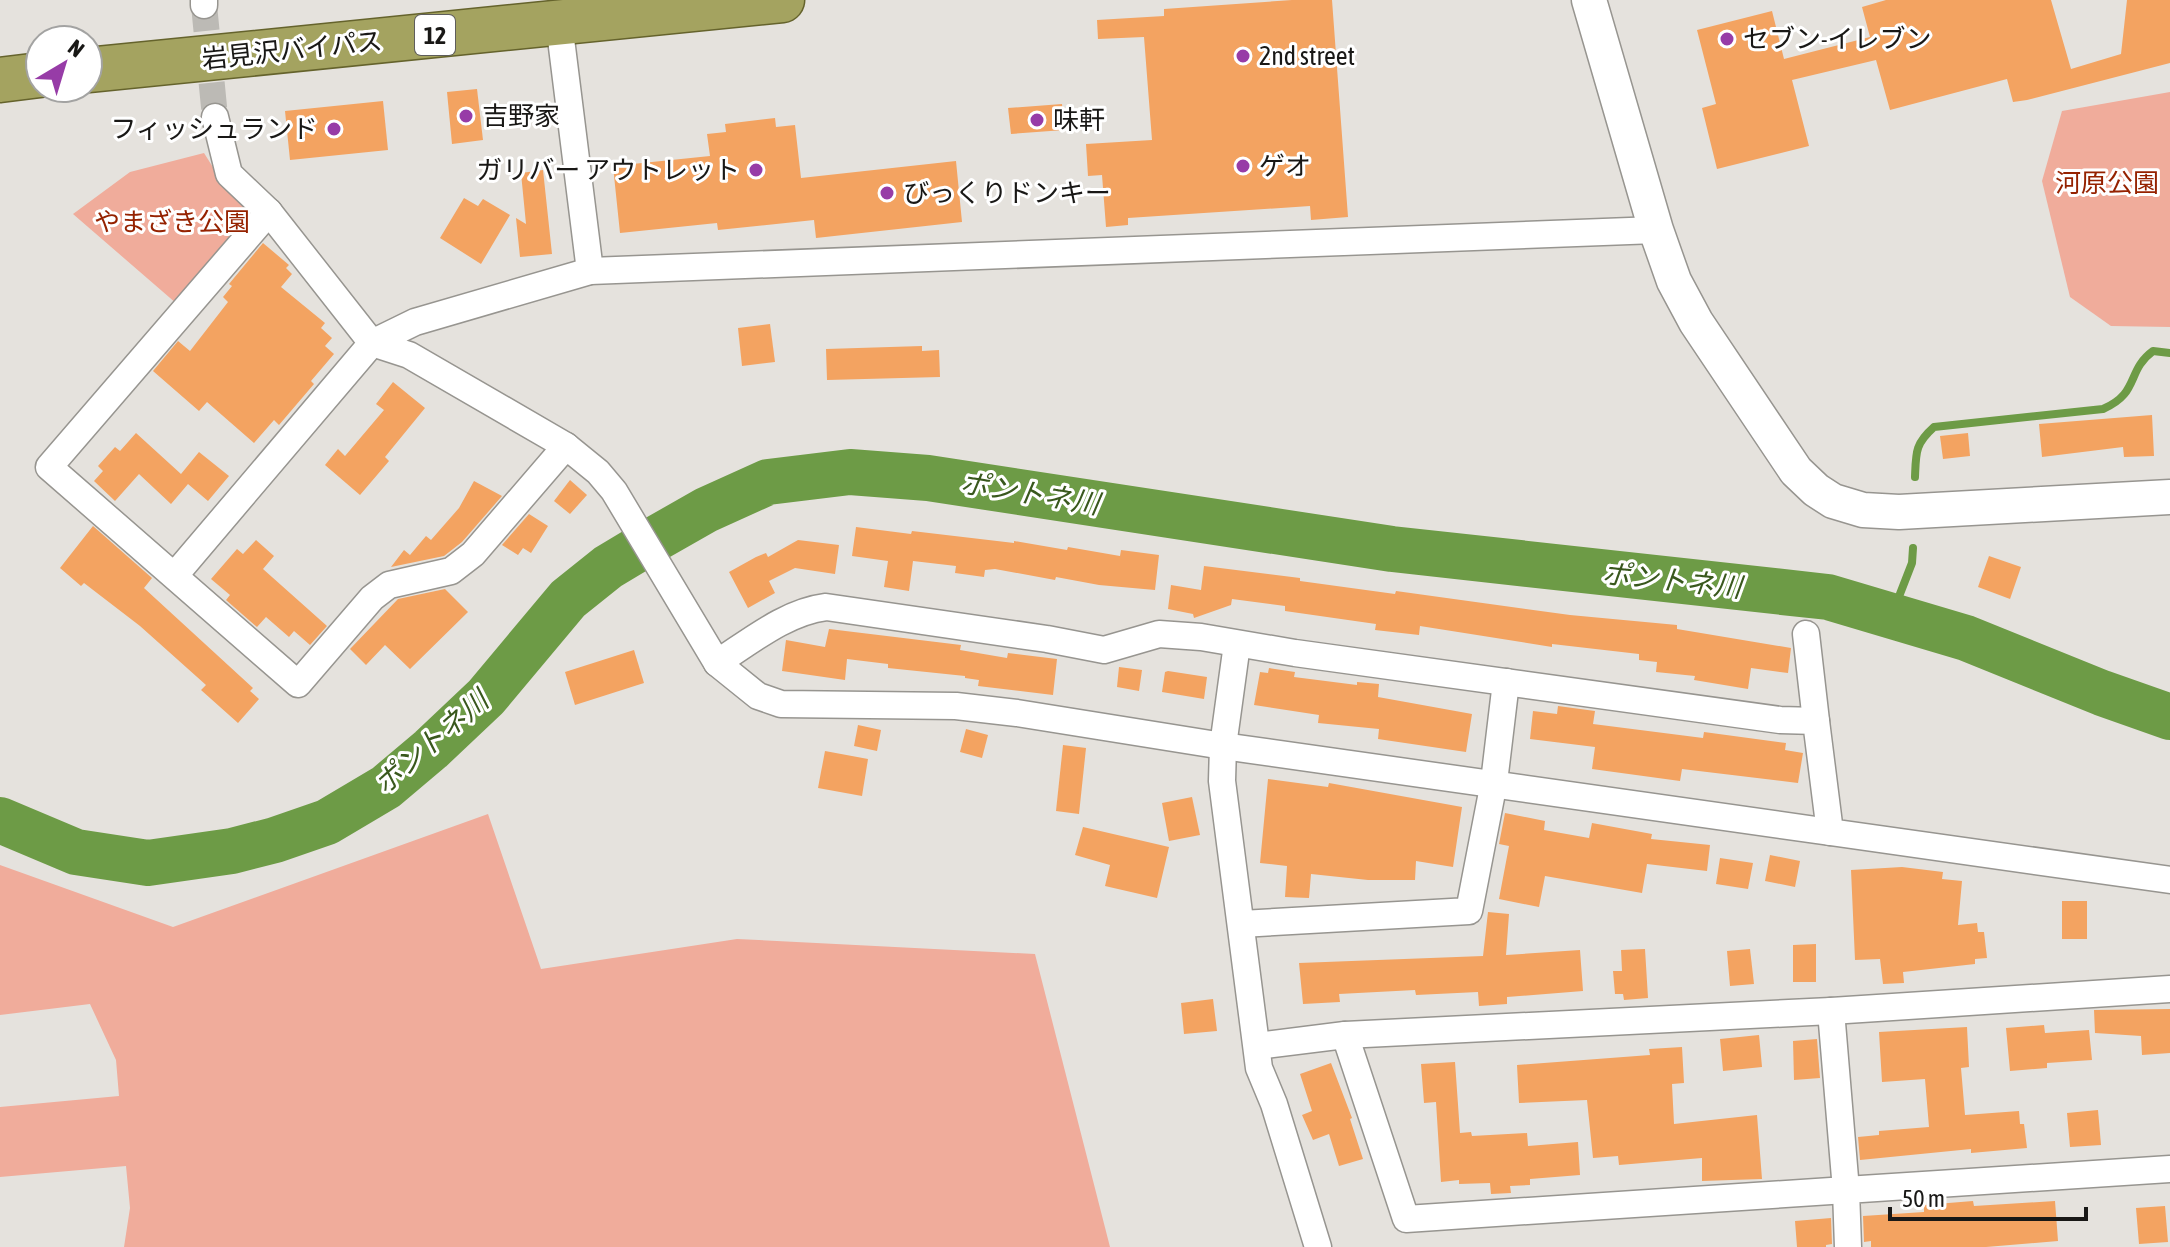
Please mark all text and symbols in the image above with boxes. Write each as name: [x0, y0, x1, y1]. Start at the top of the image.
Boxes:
road number: 12: [415, 15, 455, 55]
north arrow: [24, 24, 104, 104]
place label: セブン-イレブン: [1743, 24, 1932, 54]
street label: 岩見沢バイパス: [200, 26, 384, 74]
marker: セブン-イレブン: [1718, 30, 1736, 48]
text: N: [63, 34, 89, 62]
place label: 2nd street: [1259, 41, 1355, 71]
marker: 2nd street: [1234, 47, 1252, 65]
place label: 吉野家: [482, 101, 560, 131]
place label: 味軒: [1053, 105, 1105, 135]
marker: 吉野家: [457, 107, 475, 125]
marker: 味軒: [1028, 111, 1046, 129]
place label: フィッシュランド: [111, 114, 318, 144]
marker: フィッシュランド: [325, 120, 343, 138]
place label: ゲオ: [1259, 151, 1311, 181]
place label: ガリバー アウトレット: [476, 155, 740, 185]
marker: ゲオ: [1234, 157, 1252, 175]
marker: ガリバー アウトレット: [747, 161, 765, 179]
park label: 河原公園: [2055, 168, 2159, 198]
place label: びっくりドンキー: [903, 178, 1111, 208]
marker: びっくりドンキー: [878, 184, 896, 202]
park label: やまざき公園: [94, 207, 250, 237]
water label: ポントネ川: [958, 466, 1105, 520]
water label: ポントネ川: [1601, 557, 1746, 604]
water label: ポントネ川: [368, 682, 497, 800]
scale bar: [1890, 1171, 2086, 1221]
text: 50 m: [1902, 1185, 1945, 1212]

